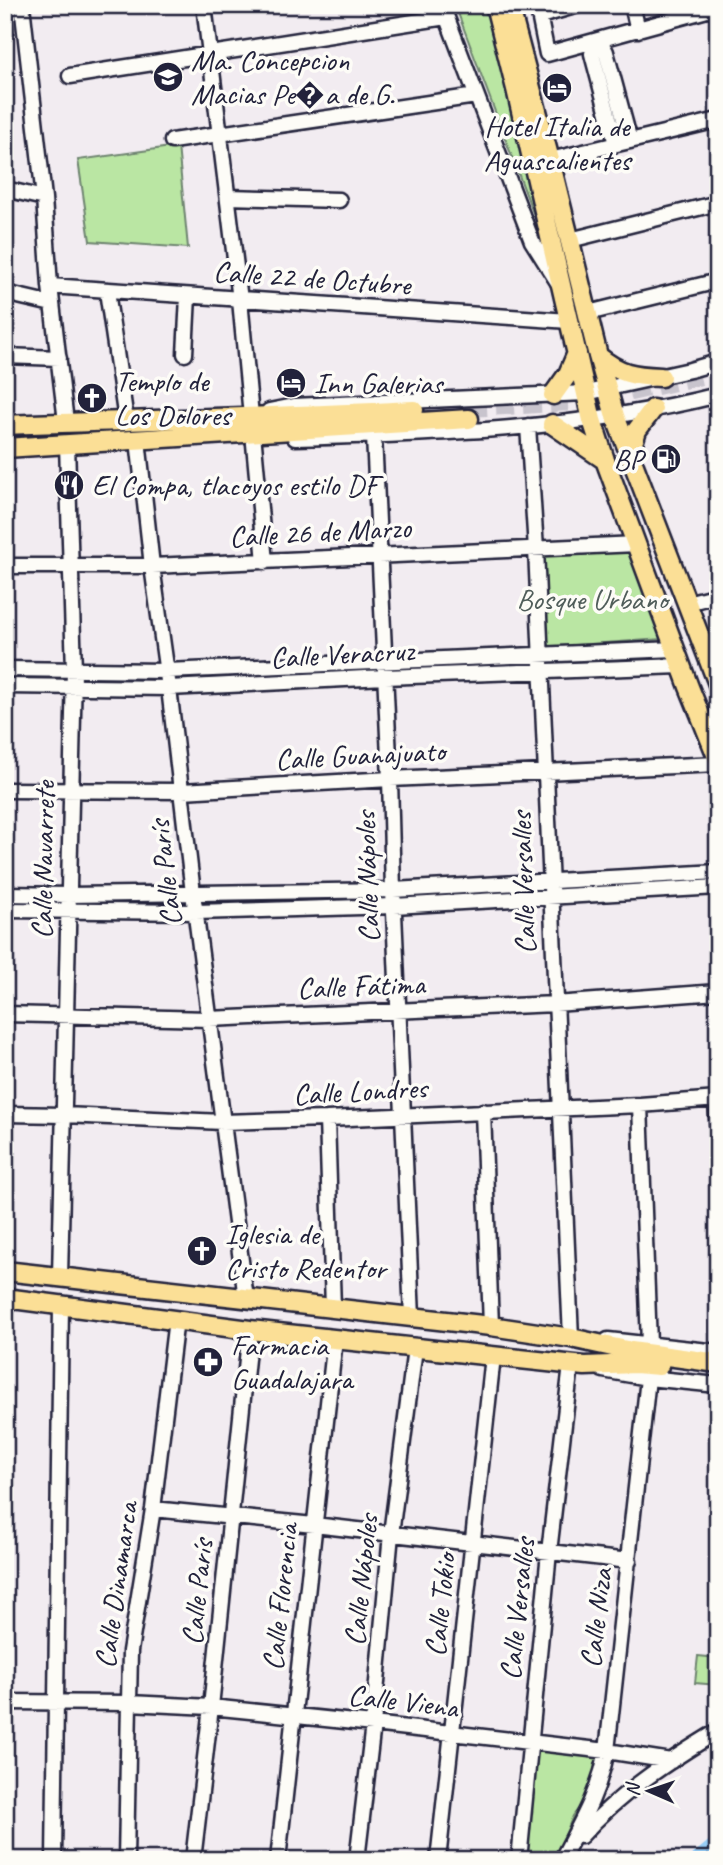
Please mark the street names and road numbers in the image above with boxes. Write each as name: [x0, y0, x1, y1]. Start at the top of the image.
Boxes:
street label: Calle 22 de Octubre: [212, 252, 414, 304]
street label: Calle 26 de Marzo: [228, 508, 413, 556]
street label: Calle Veracruz: [269, 631, 416, 677]
street label: Calle Guanajuato: [274, 731, 449, 778]
street label: Calle Navarrete: [23, 779, 63, 939]
street label: Calle Nápoles: [346, 808, 388, 943]
street label: Calle Versalles: [501, 808, 544, 955]
street label: Calle París: [139, 815, 190, 928]
street label: Calle Fátima: [297, 965, 427, 1007]
street label: Calle Londres: [292, 1068, 431, 1113]
street label: Calle Dinamarca: [86, 1497, 147, 1670]
street label: Calle Nápoles: [335, 1510, 387, 1647]
street label: Calle Florencia: [253, 1519, 307, 1672]
street label: Calle Versalles: [491, 1534, 544, 1682]
street label: Calle París: [173, 1535, 222, 1647]
street label: Calle Tokio: [416, 1548, 465, 1658]
street label: Calle Niza: [571, 1564, 621, 1670]
street label: Calle Viena: [346, 1675, 462, 1727]

